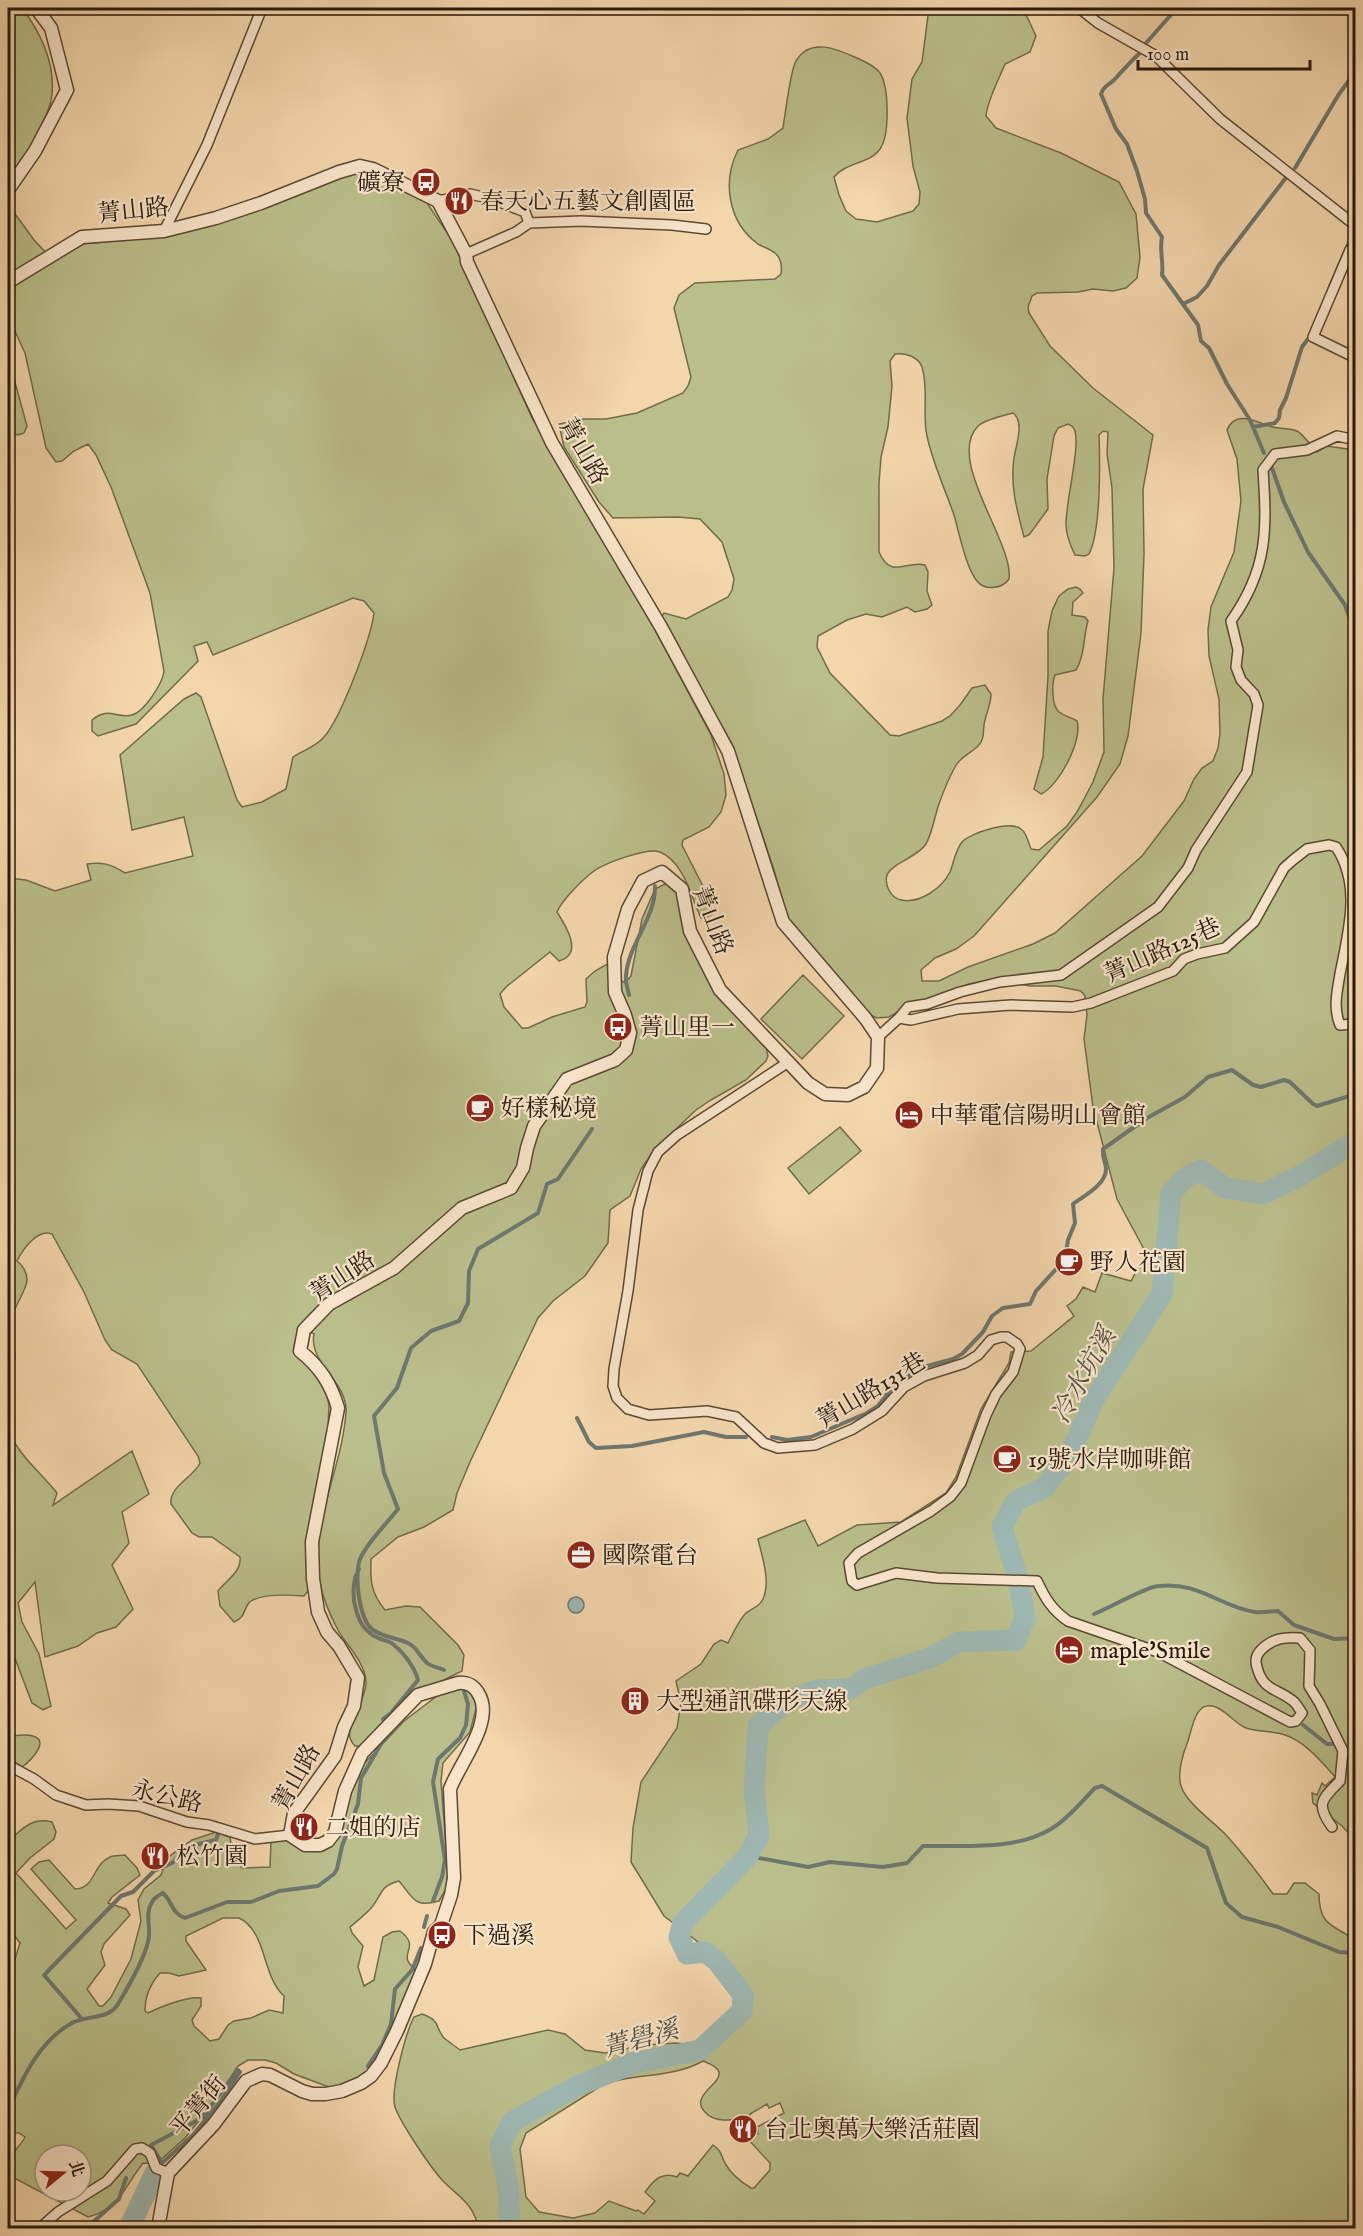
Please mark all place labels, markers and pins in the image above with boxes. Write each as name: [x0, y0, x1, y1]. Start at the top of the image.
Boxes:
bus stop icon: 礦寮: [410, 166, 442, 198]
place label: 礦寮: [357, 168, 405, 199]
restaurant icon: 春天心五藝文創園區: [443, 185, 475, 217]
place label: 春天心五藝文創園區: [480, 187, 696, 218]
bus stop icon: 菁山里一: [602, 1011, 634, 1043]
place label: 菁山里一: [639, 1013, 735, 1044]
cafe icon: 好樣秘境: [464, 1092, 496, 1124]
place label: 好樣秘境: [501, 1094, 597, 1125]
hotel icon: 中華電信陽明山會館: [893, 1099, 925, 1131]
place label: 中華電信陽明山會館: [930, 1101, 1146, 1132]
cafe icon: 野人花園: [1053, 1246, 1085, 1278]
place label: 野人花園: [1090, 1248, 1186, 1279]
cafe icon: 19號水岸咖啡館: [991, 1443, 1023, 1475]
place label: 19號水岸咖啡館: [1028, 1445, 1191, 1476]
office icon: 國際電台: [565, 1539, 597, 1571]
place label: 國際電台: [602, 1541, 698, 1572]
hotel icon: maple'Smile: [1053, 1634, 1085, 1666]
place label: maple'Smile: [1090, 1636, 1211, 1667]
building icon: 大型通訊碟形天線: [619, 1685, 651, 1717]
place label: 大型通訊碟形天線: [656, 1687, 848, 1718]
restaurant icon: 二姐的店: [288, 1811, 320, 1843]
place label: 二姐的店: [325, 1813, 421, 1844]
restaurant icon: 松竹園: [139, 1840, 171, 1872]
place label: 松竹園: [176, 1842, 248, 1873]
bus stop icon: 下過溪: [426, 1919, 458, 1951]
place label: 下過溪: [463, 1921, 535, 1952]
restaurant icon: 台北奧萬大樂活莊園: [727, 2113, 759, 2145]
place label: 台北奧萬大樂活莊園: [764, 2115, 980, 2146]

